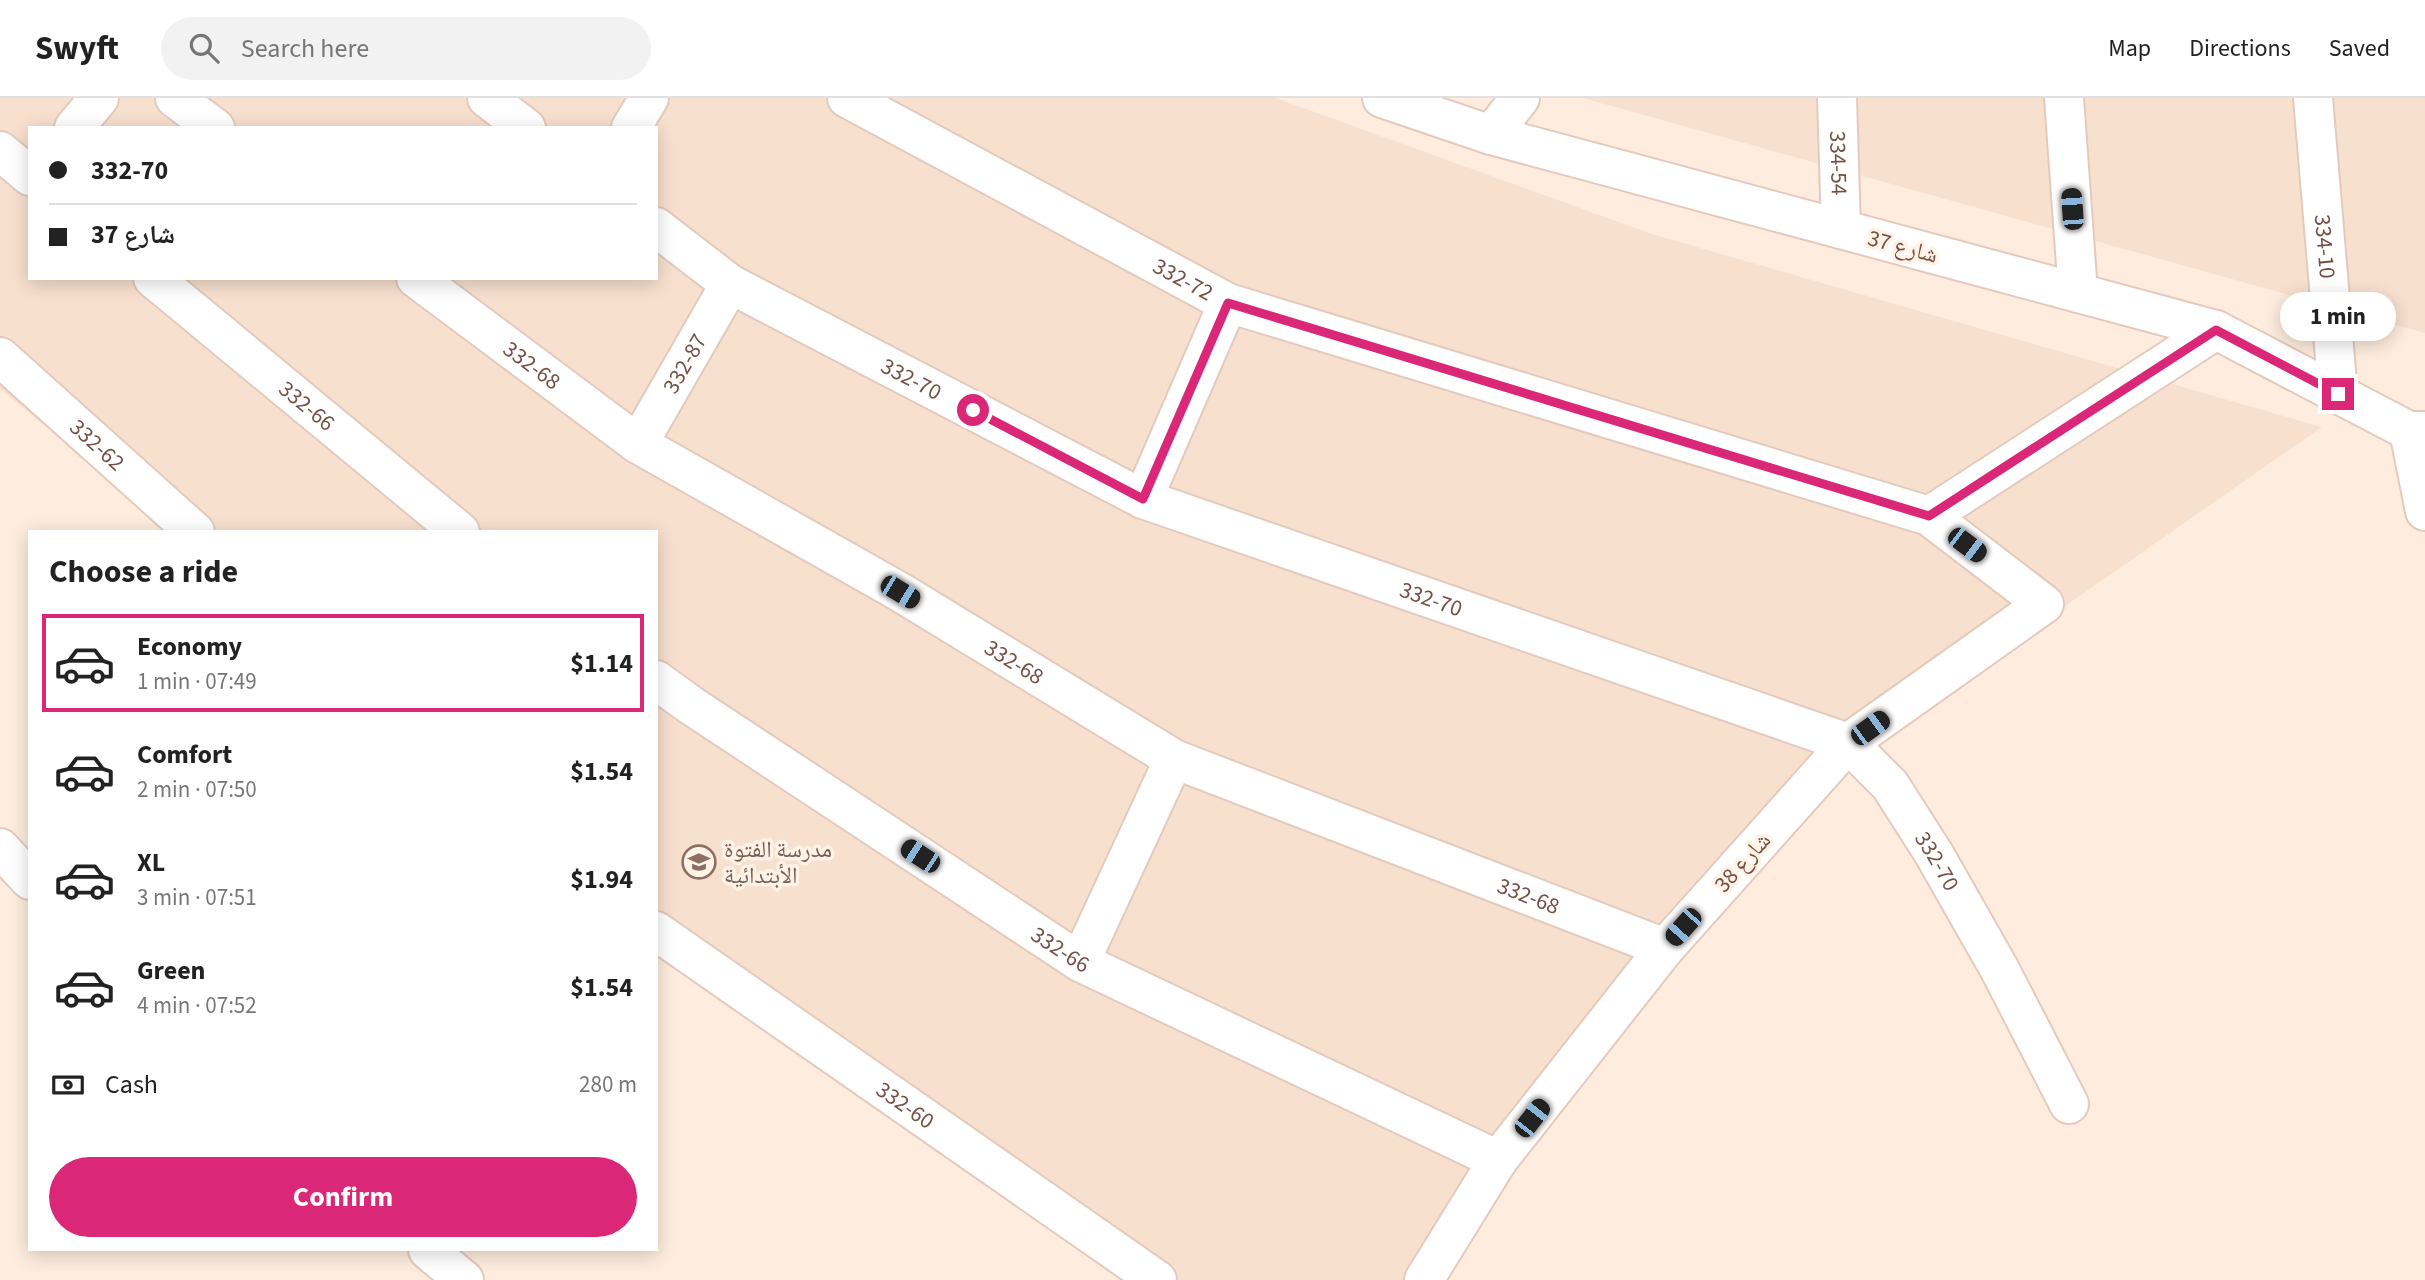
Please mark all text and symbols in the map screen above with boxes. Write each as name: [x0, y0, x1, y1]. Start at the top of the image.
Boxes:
search box: [161, 17, 651, 80]
text: Swyft: [35, 25, 119, 72]
icon: search: [185, 29, 223, 67]
text: Search here: [241, 30, 369, 67]
text: Map: [2108, 31, 2151, 66]
text: Directions: [2189, 31, 2291, 66]
text: Saved: [2329, 31, 2390, 66]
street label: 334-54: [1821, 130, 1856, 196]
text: 332-70: [91, 152, 168, 189]
car: [2061, 187, 2084, 231]
street label: 334-10: [2306, 213, 2344, 280]
text: شارع 37: [91, 216, 175, 253]
street label: شارع 37: [1864, 221, 1942, 272]
street label: 332-72: [1147, 250, 1219, 309]
callout: 1 min: [2280, 292, 2396, 342]
text: 1 min: [2310, 300, 2366, 333]
street label: 332-87: [654, 328, 715, 400]
street label: 332-68: [496, 333, 567, 398]
street label: 332-70: [875, 349, 947, 408]
street label: 332-66: [271, 373, 342, 439]
route end: [2322, 378, 2354, 410]
route start: [957, 394, 989, 426]
street label: 332-62: [62, 411, 132, 479]
car: [1944, 524, 1991, 566]
text: Choose a ride: [49, 549, 238, 595]
car: [877, 572, 924, 612]
street label: 332-70: [1395, 573, 1467, 625]
text: Economy: [137, 628, 242, 665]
street label: 332-68: [978, 631, 1050, 693]
icon: car: [53, 632, 116, 695]
text: $1.14: [570, 645, 633, 682]
text: 1 min · 07:49: [137, 665, 257, 698]
car: [1847, 707, 1894, 749]
text: Comfort: [137, 736, 232, 773]
icon: car: [53, 740, 116, 803]
text: $1.54: [570, 753, 633, 790]
text: 2 min · 07:50: [137, 773, 257, 806]
street label: شارع 38: [1706, 825, 1778, 900]
street label: 332-70: [1907, 825, 1968, 897]
place label: مدرسة الفتوة الأبتدائية: [724, 833, 832, 892]
car: [897, 836, 944, 876]
school or university icon: مدرسة الفتوة الأبتدائية: [680, 843, 718, 881]
text: XL: [137, 844, 165, 881]
icon: car: [53, 848, 116, 911]
text: $1.94: [570, 861, 633, 898]
street label: 332-68: [1493, 869, 1564, 923]
text: 3 min · 07:51: [137, 881, 257, 914]
car: [1662, 904, 1705, 950]
street label: 332-66: [1024, 918, 1095, 981]
text: Green: [137, 952, 205, 989]
icon: car: [53, 956, 116, 1019]
text: $1.54: [570, 969, 633, 1006]
text: 4 min · 07:52: [137, 989, 257, 1022]
icon: cash: [49, 1066, 87, 1104]
text: Cash: [105, 1066, 158, 1103]
text: 280 m: [579, 1068, 637, 1101]
street label: 332-60: [869, 1073, 941, 1137]
car: [1511, 1095, 1554, 1141]
button: Confirm: [49, 1157, 637, 1237]

